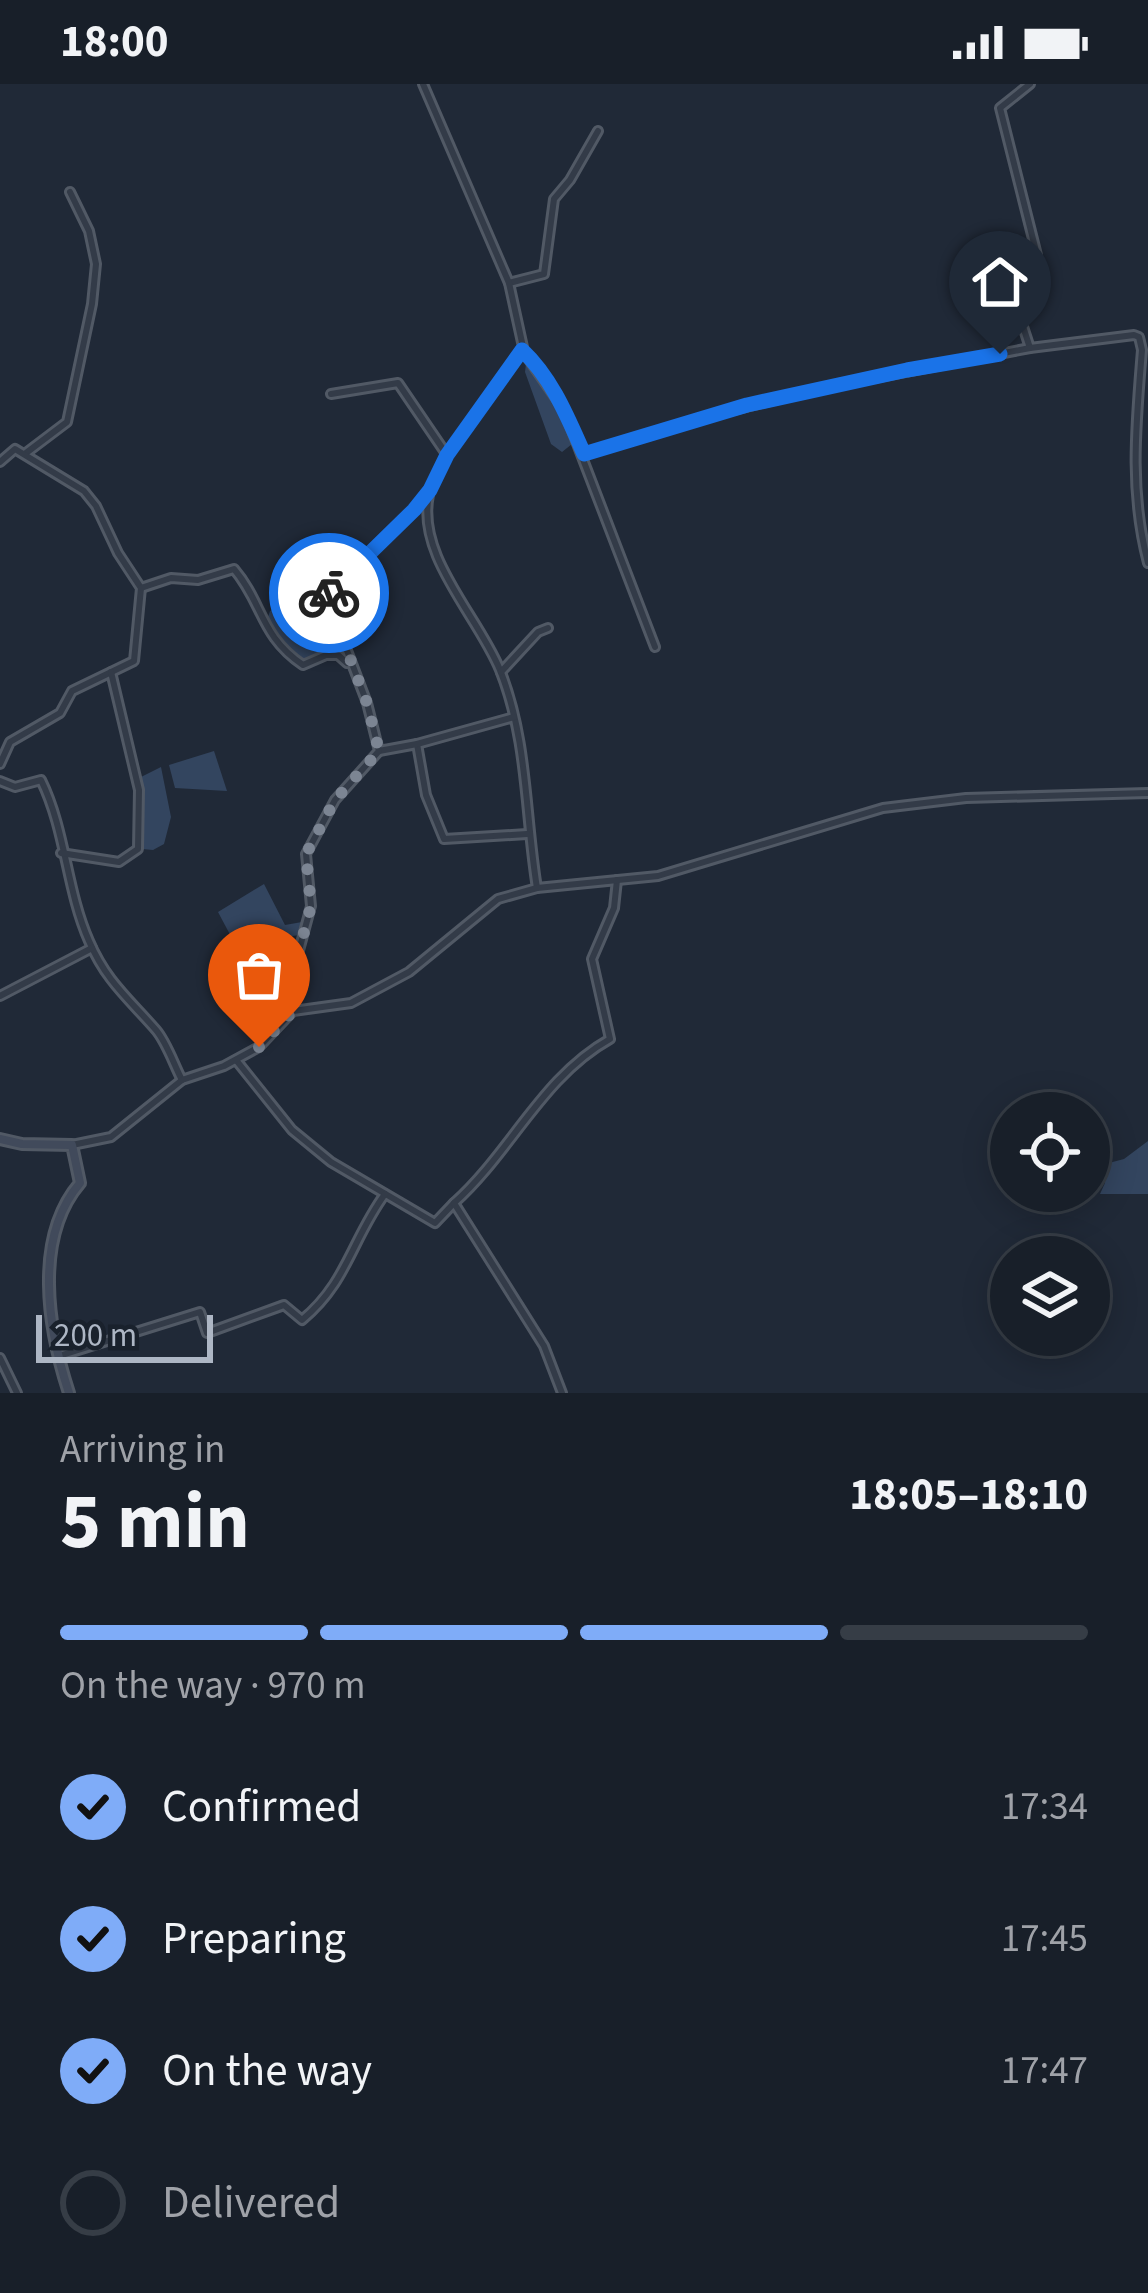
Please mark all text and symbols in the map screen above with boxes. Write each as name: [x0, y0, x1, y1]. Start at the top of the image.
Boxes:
text: 18:00: [60, 10, 169, 74]
pin: [949, 231, 1051, 354]
icon: home: [967, 249, 1033, 315]
courier: [269, 533, 389, 653]
icon: bike: [296, 560, 362, 626]
pin: [208, 924, 310, 1047]
icon: bag: [226, 942, 292, 1008]
map controls: [990, 1092, 1110, 1356]
button: locate: [990, 1092, 1110, 1212]
button: layers: [990, 1236, 1110, 1356]
scale bar: [36, 1309, 213, 1362]
text: 200 m: [54, 1312, 137, 1359]
text: Arriving in: [60, 1422, 225, 1478]
text: 18:05–18:10: [849, 1463, 1088, 1527]
text: 5 min: [60, 1467, 250, 1578]
text: On the way · 970 m: [60, 1658, 366, 1714]
icon: check: [60, 1774, 126, 1840]
text: Confirmed: [162, 1775, 361, 1839]
text: 17:34: [1001, 1779, 1088, 1835]
icon: check: [60, 1906, 126, 1972]
text: Preparing: [162, 1907, 346, 1971]
text: 17:45: [1001, 1911, 1088, 1967]
icon: check: [60, 2038, 126, 2104]
text: On the way: [162, 2039, 372, 2103]
text: 17:47: [1001, 2043, 1088, 2099]
text: Delivered: [162, 2171, 340, 2235]

